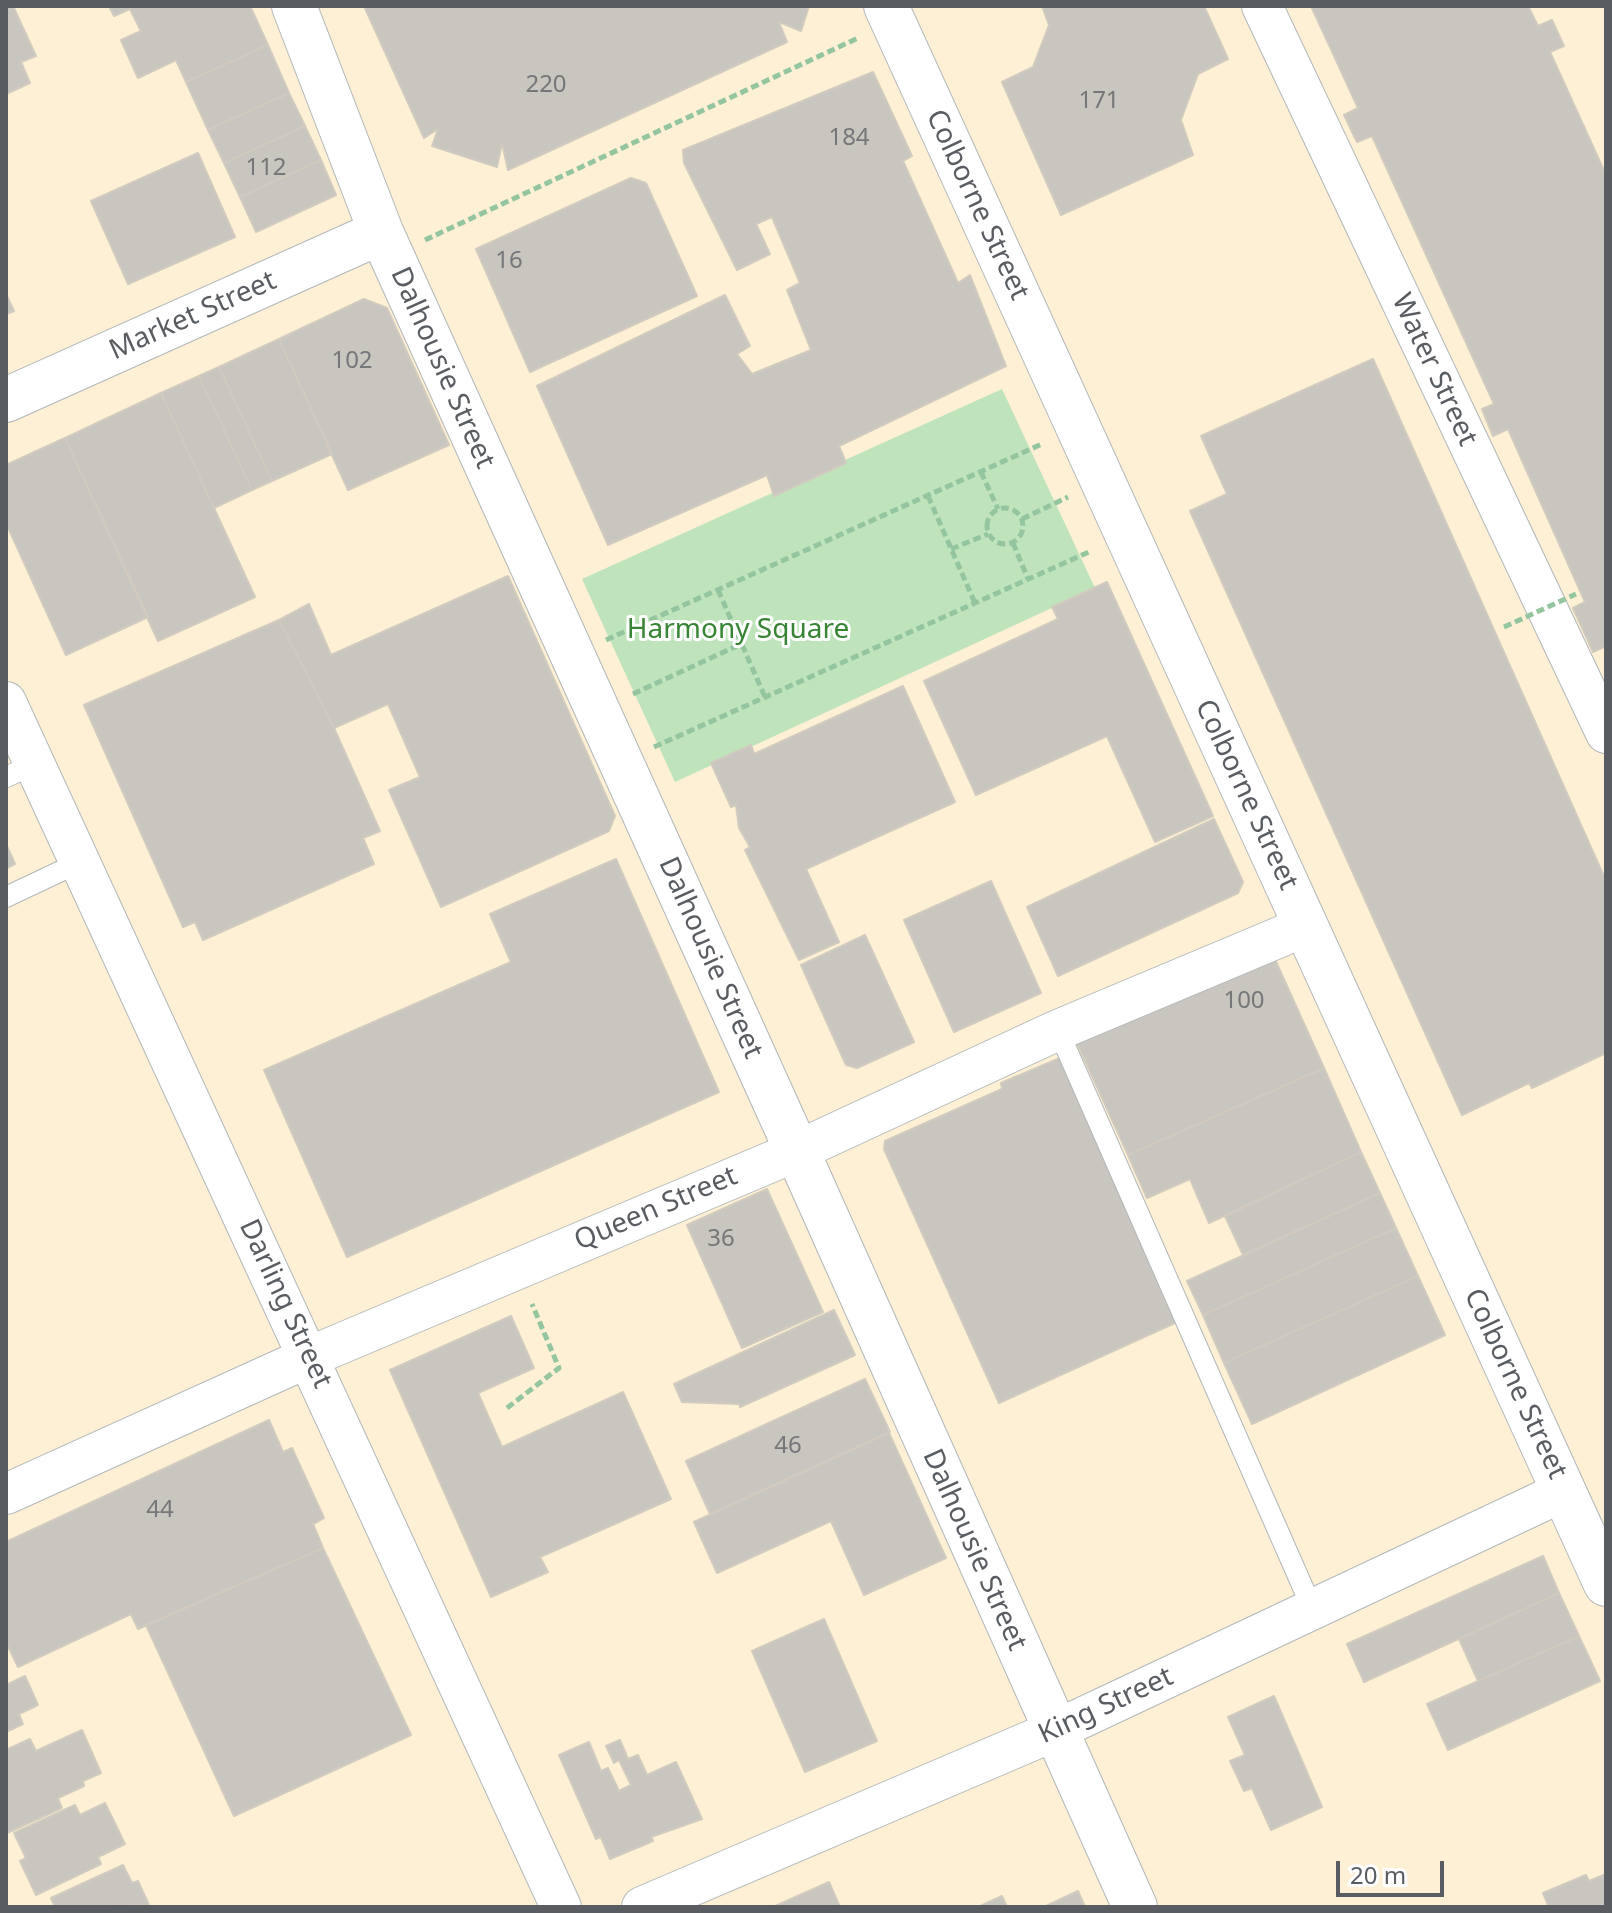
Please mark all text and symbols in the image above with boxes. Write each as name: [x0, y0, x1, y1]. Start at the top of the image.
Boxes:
house number: 220: [525, 71, 567, 99]
house number: 171: [1078, 87, 1120, 115]
street label: Colborne Street: [918, 104, 1036, 306]
house number: 184: [828, 124, 870, 152]
house number: 112: [245, 154, 287, 182]
house number: 16: [495, 247, 523, 275]
street label: Dalhousie Street: [383, 262, 501, 474]
street label: Market Street: [104, 264, 282, 368]
street label: Water Street: [1384, 289, 1484, 451]
house number: 102: [331, 347, 373, 375]
park label: Harmony Square: [627, 613, 849, 647]
street label: Colborne Street: [1187, 694, 1305, 896]
street label: Dalhousie Street: [651, 852, 769, 1064]
house number: 100: [1223, 987, 1265, 1015]
street label: Queen Street: [570, 1160, 742, 1258]
street label: Darling Street: [231, 1214, 339, 1394]
house number: 36: [707, 1225, 735, 1253]
street label: Colborne Street: [1456, 1283, 1574, 1485]
house number: 46: [774, 1432, 802, 1460]
street label: Dalhousie Street: [915, 1444, 1033, 1656]
house number: 44: [146, 1496, 174, 1524]
street label: King Street: [1033, 1660, 1179, 1752]
scale bar: [1340, 1845, 1448, 1895]
text: 20 m: [1350, 1858, 1406, 1891]

